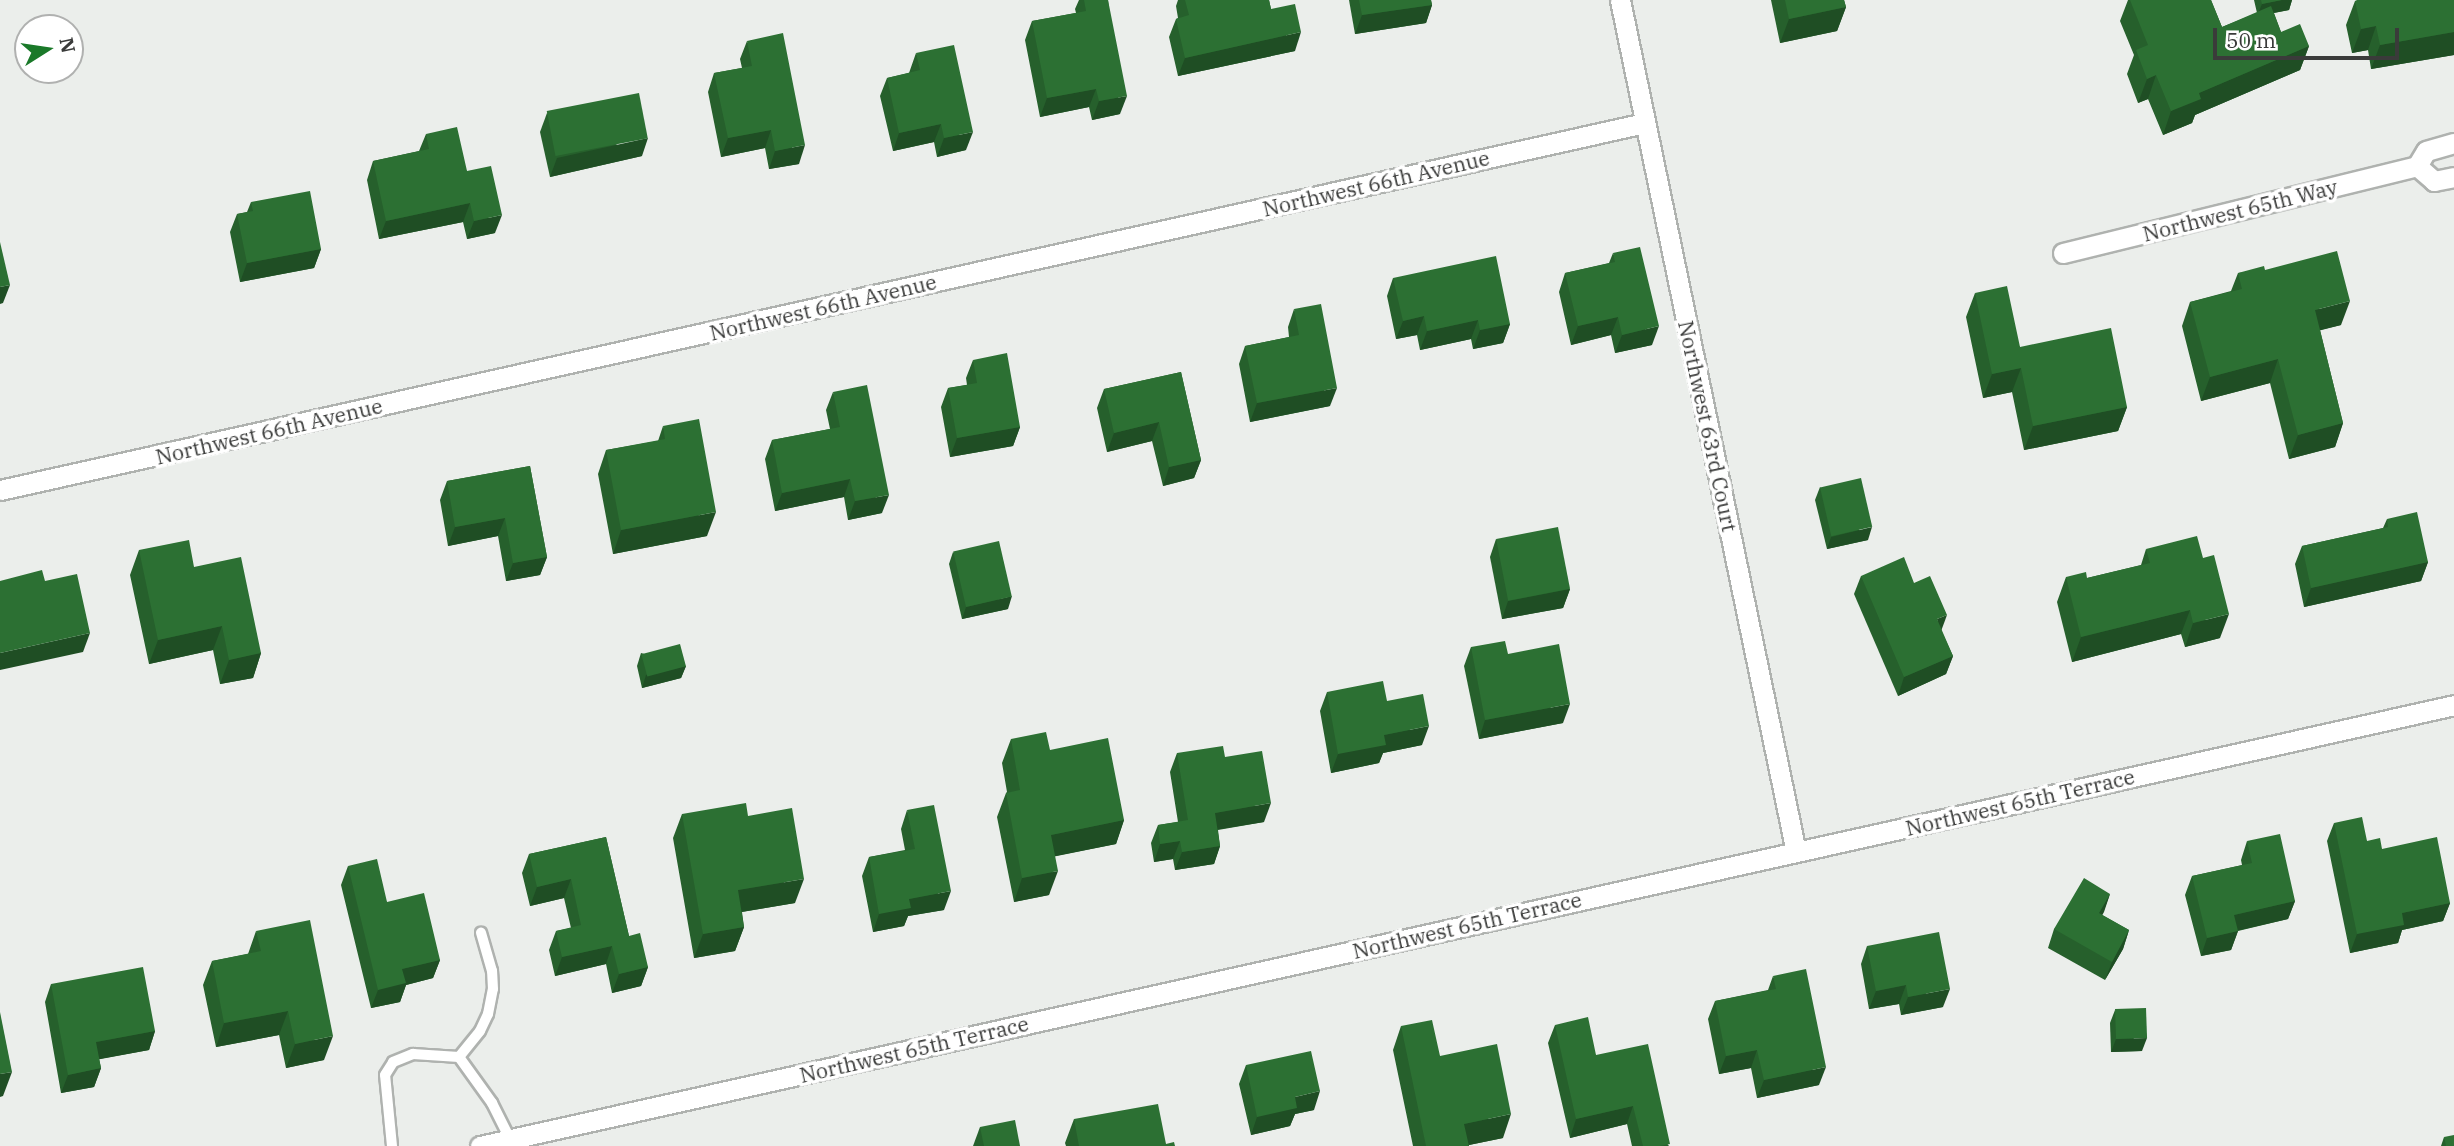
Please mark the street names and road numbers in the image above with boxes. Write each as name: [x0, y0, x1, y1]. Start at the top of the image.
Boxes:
street label: Northwest 66th Avenue: [1260, 145, 1492, 221]
street label: Northwest 65th Way: [2140, 174, 2340, 246]
street label: Northwest 66th Avenue: [707, 269, 939, 345]
street label: Northwest 63rd Court: [1673, 318, 1743, 534]
street label: Northwest 66th Avenue: [153, 393, 385, 469]
street label: Northwest 65th Terrace: [1903, 763, 2137, 841]
street label: Northwest 65th Terrace: [1350, 886, 1584, 964]
street label: Northwest 65th Terrace: [797, 1010, 1031, 1088]

